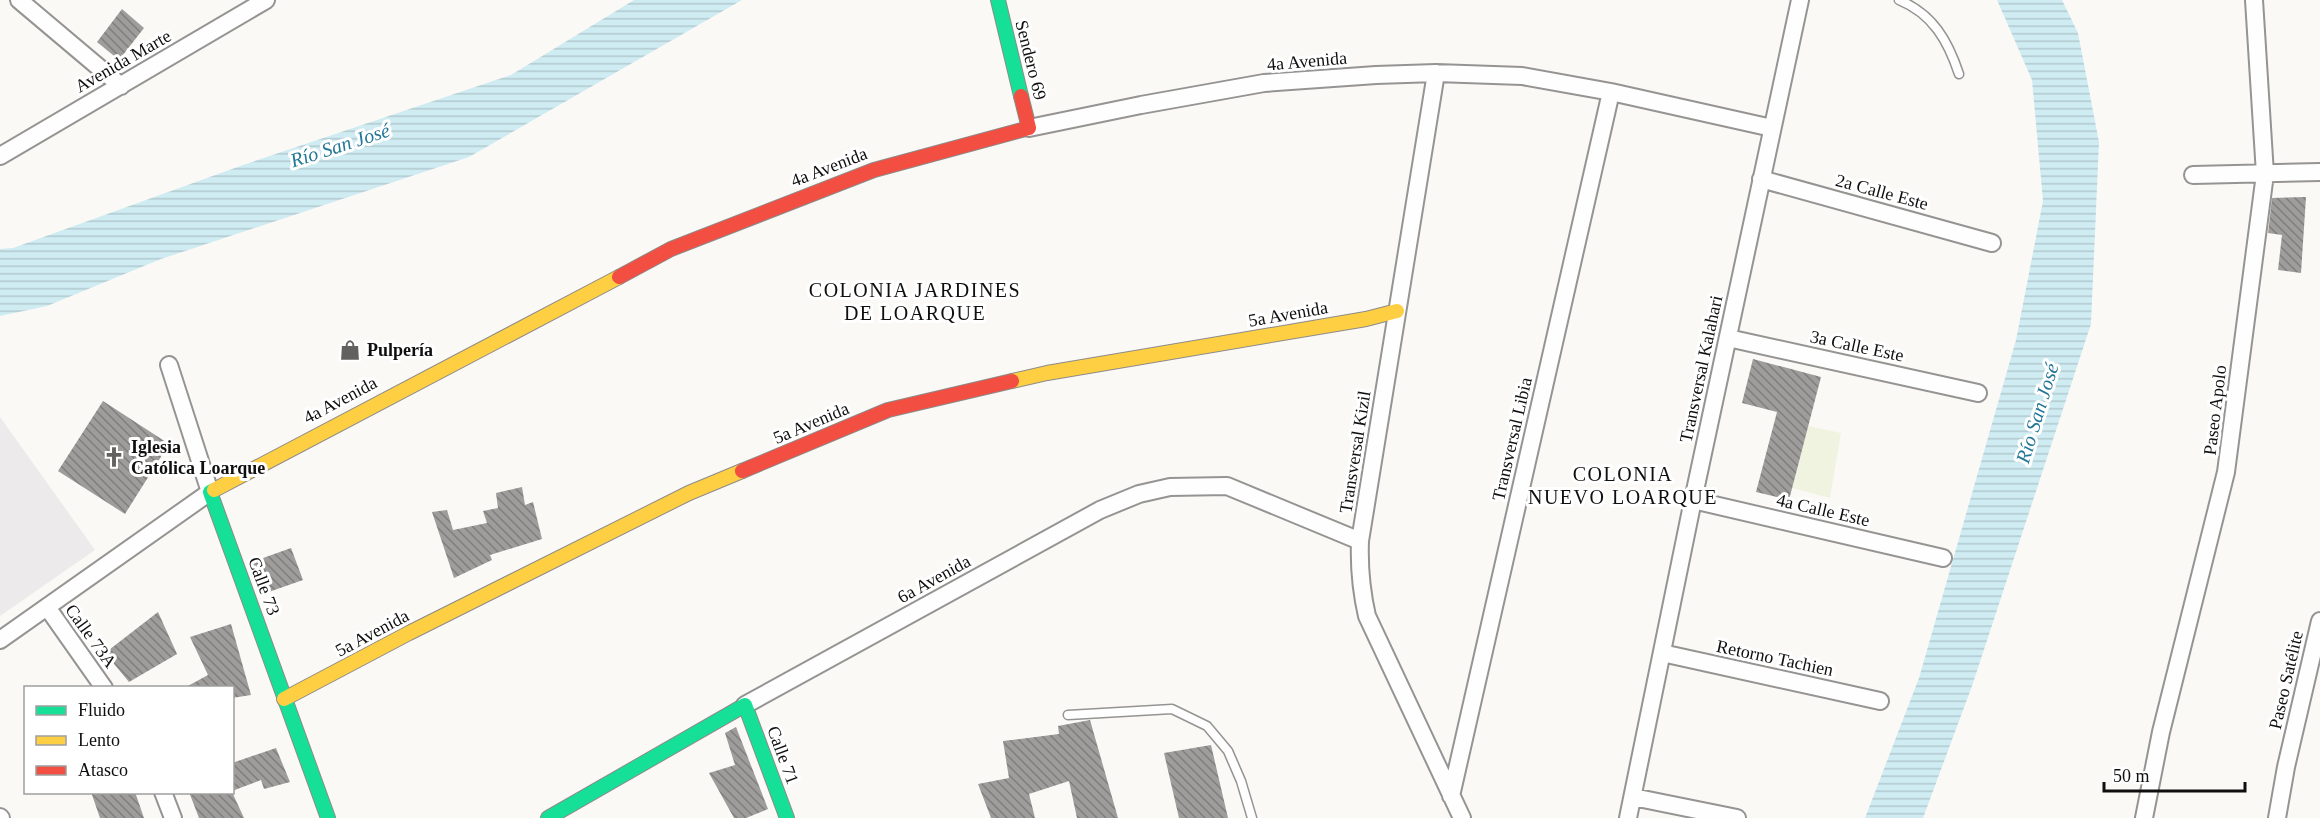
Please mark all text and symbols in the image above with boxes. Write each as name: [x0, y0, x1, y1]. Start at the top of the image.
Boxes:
street label: Sendero 69: [1011, 18, 1051, 102]
street label: Avenida Marte: [72, 26, 174, 96]
street label: 4a Avenida: [1266, 48, 1348, 74]
water label: Río San José: [287, 118, 394, 172]
street label: 4a Avenida: [788, 143, 870, 191]
street label: 2a Calle Este: [1834, 170, 1930, 214]
district label: COLONIA JARDINES DE LOARQUE: [809, 279, 1021, 324]
street label: Transversal Kalahari: [1676, 294, 1726, 444]
street label: 5a Avenida: [1247, 297, 1329, 331]
street label: 3a Calle Este: [1808, 326, 1906, 366]
shop icon: Pulpería: [338, 338, 362, 362]
place label: Pulpería: [367, 340, 433, 360]
water label: Río San José: [2011, 359, 2063, 467]
street label: Paseo Apolo: [2200, 364, 2230, 456]
street label: 4a Avenida: [300, 372, 380, 428]
street label: Transversal Libia: [1488, 375, 1536, 503]
street label: Transversal Kizil: [1335, 389, 1375, 515]
street label: 5a Avenida: [770, 398, 852, 448]
place label: Iglesia Católica Loarque: [131, 437, 265, 478]
church icon: Iglesia Católica Loarque: [102, 445, 126, 469]
district label: COLONIA NUEVO LOARQUE: [1528, 463, 1718, 508]
street label: 4a Calle Este: [1774, 490, 1872, 530]
street label: 6a Avenida: [894, 551, 974, 607]
street label: Calle 73: [244, 554, 284, 618]
street label: Calle 73A: [61, 600, 121, 672]
street label: 5a Avenida: [332, 605, 412, 661]
street label: Paseo Satélite: [2265, 629, 2307, 731]
street label: Retorno Tachien: [1715, 636, 1835, 680]
legend: [24, 686, 234, 794]
text: Fluido: [78, 700, 125, 720]
street label: Calle 71: [763, 723, 803, 787]
text: Lento: [78, 730, 120, 750]
scale bar: [2104, 755, 2245, 793]
text: Atasco: [78, 760, 128, 780]
text: 50 m: [2113, 766, 2150, 786]

